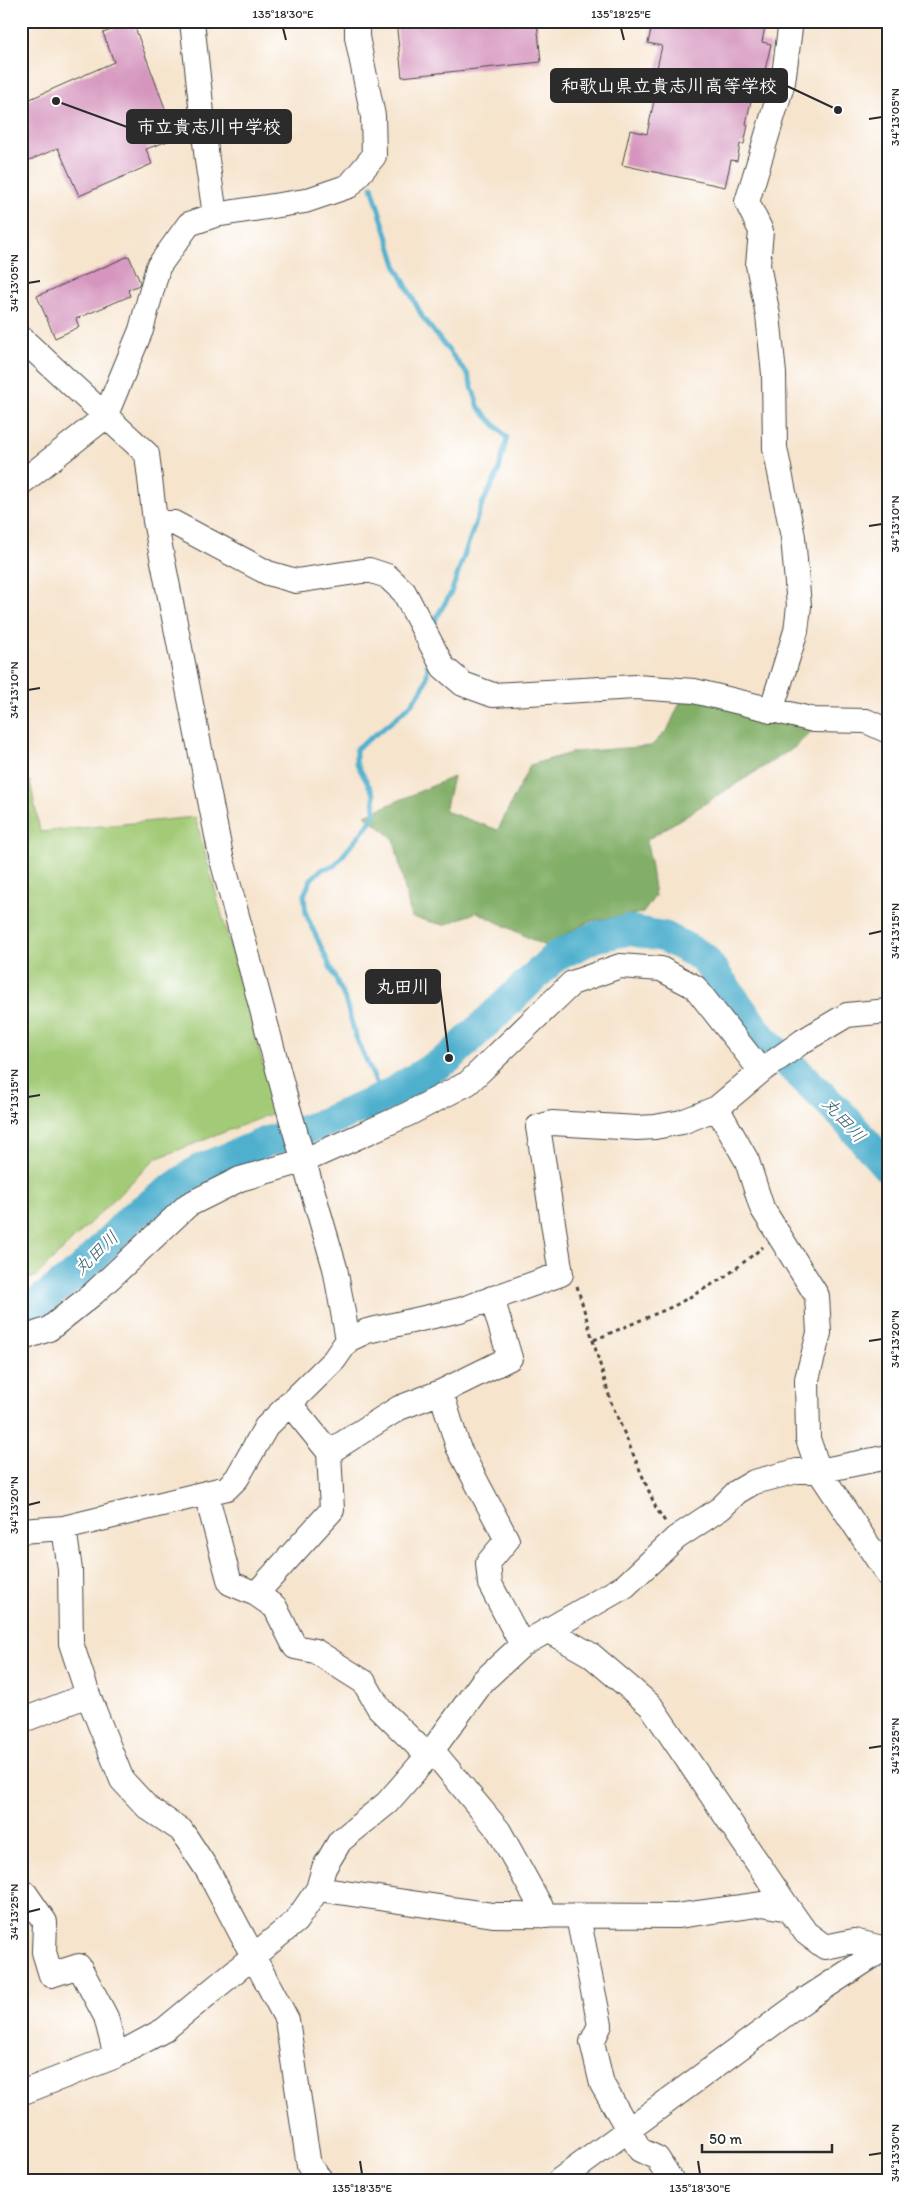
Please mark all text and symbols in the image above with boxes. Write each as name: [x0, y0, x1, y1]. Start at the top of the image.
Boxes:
text: 135°18'30"E: [252, 7, 314, 21]
text: 135°18'25"E: [591, 7, 651, 21]
callout: 和歌山県立貴志川高等学校: [551, 69, 787, 102]
text: 和歌山県立貴志川高等学校: [561, 75, 777, 97]
text: 34°13'05"N: [888, 88, 902, 146]
callout: 市立貴志川中学校: [127, 110, 291, 143]
text: 市立貴志川中学校: [137, 116, 281, 138]
text: 34°13'05"N: [7, 254, 21, 312]
text: 34°13'10"N: [888, 495, 902, 553]
text: 34°13'10"N: [7, 661, 21, 719]
text: 34°13'15"N: [888, 903, 902, 959]
callout: 丸田川: [366, 970, 440, 1003]
text: 丸田川: [376, 976, 430, 998]
text: 34°13'15"N: [7, 1069, 21, 1125]
water label: 丸田川: [818, 1093, 870, 1147]
water label: 丸田川: [69, 1226, 123, 1280]
text: 34°13'20"N: [888, 1310, 902, 1368]
text: 34°13'20"N: [7, 1476, 21, 1534]
text: 34°13'25"N: [888, 1718, 902, 1774]
text: 34°13'25"N: [7, 1884, 21, 1940]
scale bar: [702, 2121, 832, 2153]
text: 34°13'30"N: [888, 2124, 902, 2182]
text: 50 m: [709, 2130, 742, 2148]
text: 135°18'35"E: [332, 2181, 392, 2195]
text: 135°18'30"E: [669, 2181, 731, 2195]

